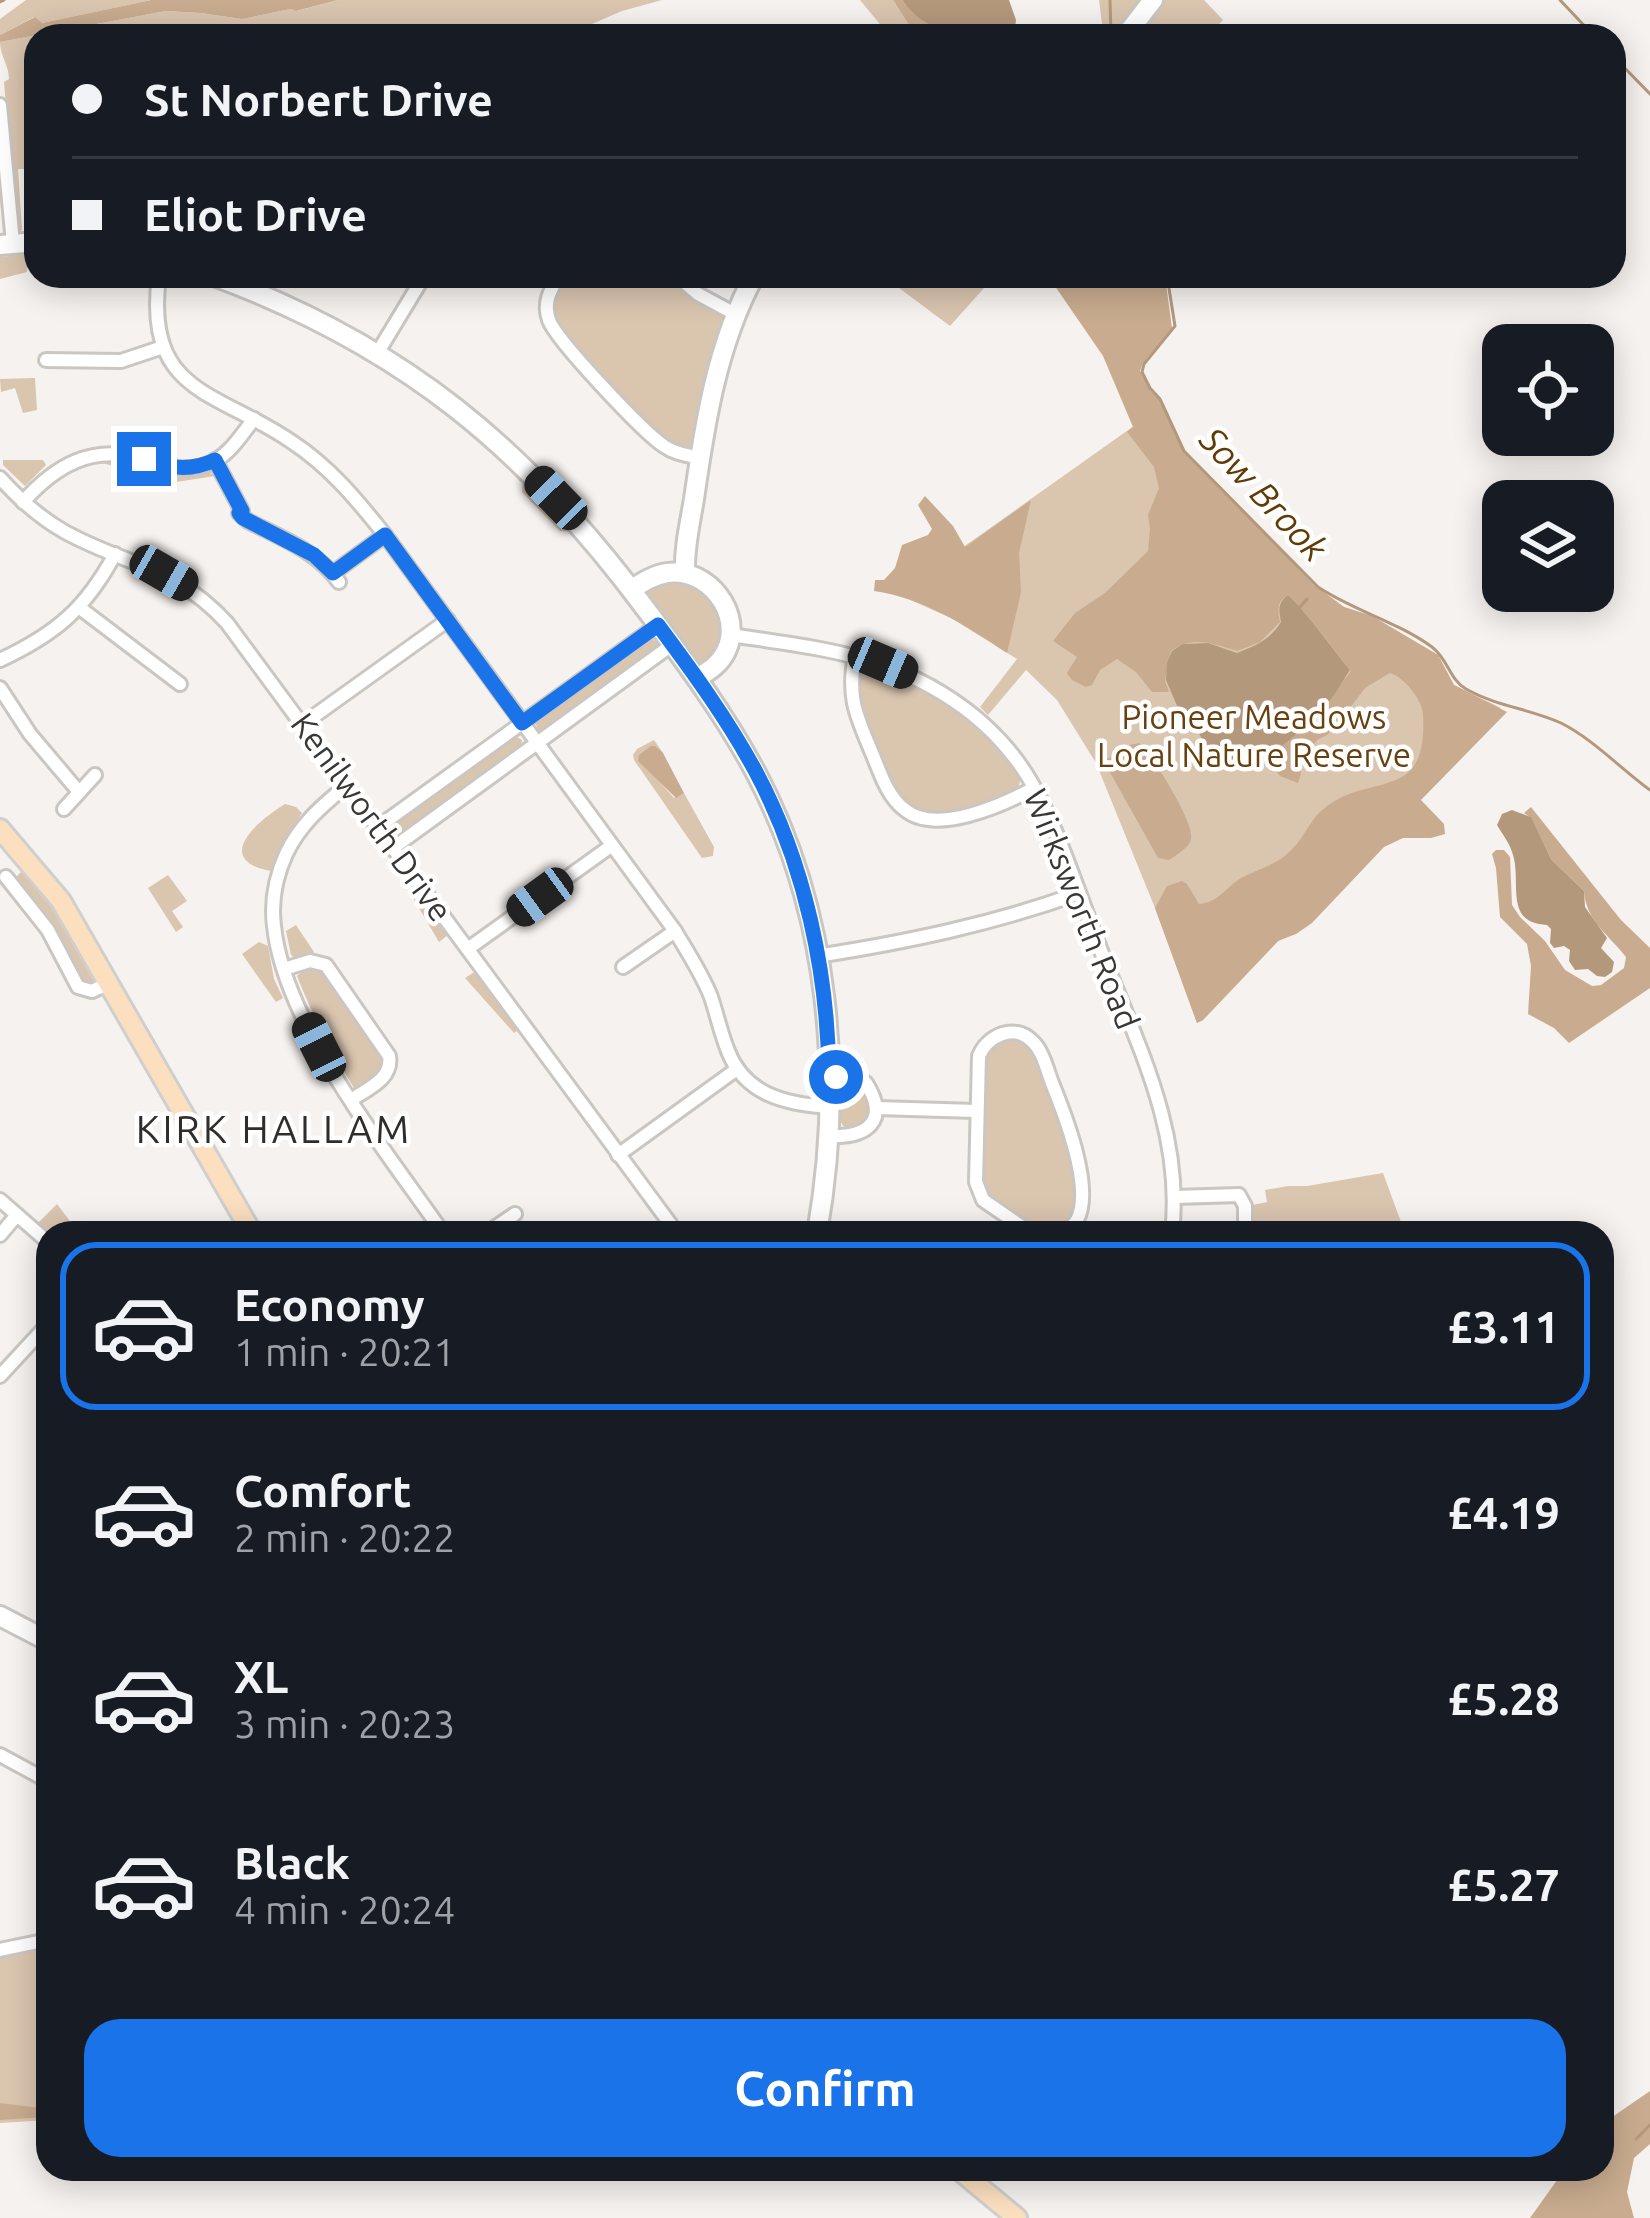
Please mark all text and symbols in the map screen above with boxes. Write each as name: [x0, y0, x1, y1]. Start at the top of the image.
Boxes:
text: St Norbert Drive: [144, 74, 493, 125]
text: Eliot Drive: [144, 189, 367, 240]
map controls: [1482, 324, 1614, 612]
button: locate: [1482, 324, 1614, 456]
water label: Sow Brook: [1192, 418, 1337, 569]
route end: [117, 432, 171, 486]
car: [518, 460, 594, 536]
button: layers: [1482, 480, 1614, 612]
car: [124, 539, 204, 607]
car: [843, 632, 923, 694]
park label: Pioneer Meadows Local Nature Reserve: [1097, 698, 1411, 773]
street label: Kenilworth Drive: [285, 705, 460, 928]
street label: Wirksworth Road: [1017, 783, 1147, 1034]
car: [500, 861, 580, 933]
car: [287, 1007, 351, 1087]
route start: [809, 1050, 863, 1104]
district label: KIRK HALLAM: [136, 1107, 412, 1150]
icon: car: [90, 1272, 198, 1380]
text: Economy: [234, 1279, 425, 1330]
text: £3.11: [1447, 1301, 1560, 1352]
text: 1 min · 20:21: [234, 1330, 455, 1373]
icon: car: [90, 1458, 198, 1566]
text: Comfort: [234, 1465, 411, 1516]
text: £4.19: [1447, 1487, 1560, 1538]
text: 2 min · 20:22: [234, 1516, 455, 1559]
icon: car: [90, 1644, 198, 1752]
text: XL: [234, 1651, 288, 1702]
text: £5.28: [1447, 1673, 1560, 1724]
text: 3 min · 20:23: [234, 1702, 455, 1745]
icon: car: [90, 1830, 198, 1938]
text: Black: [234, 1837, 350, 1888]
text: £5.27: [1447, 1859, 1560, 1910]
text: 4 min · 20:24: [234, 1888, 455, 1931]
button: Confirm: [84, 2019, 1566, 2157]

